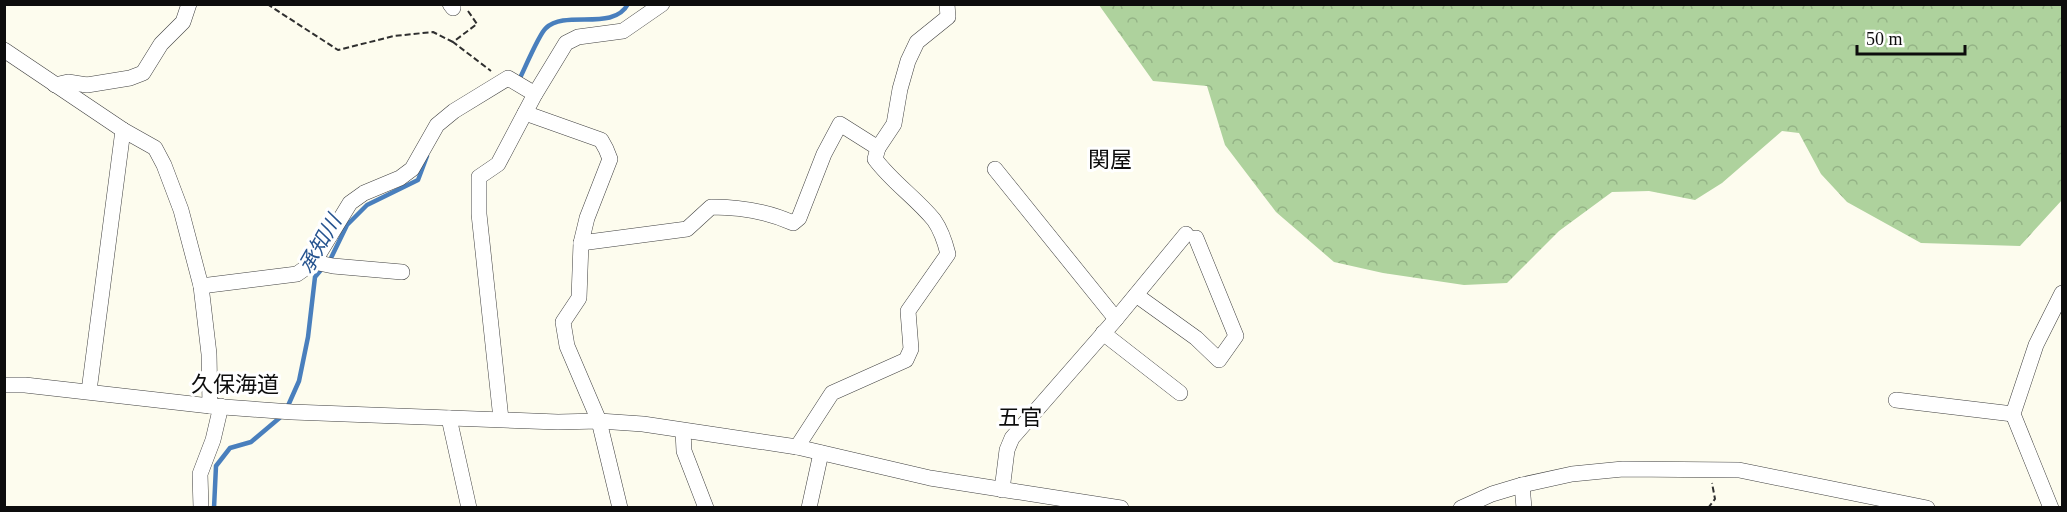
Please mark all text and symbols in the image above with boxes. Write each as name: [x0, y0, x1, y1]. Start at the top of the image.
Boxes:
scale bar: [1857, 18, 1965, 56]
text: 50 m: [1866, 29, 1903, 49]
district label: 関屋: [1088, 147, 1132, 172]
water label: 承知川: [294, 209, 347, 277]
district label: 久保海道: [191, 372, 279, 397]
district label: 五官: [998, 405, 1042, 430]

